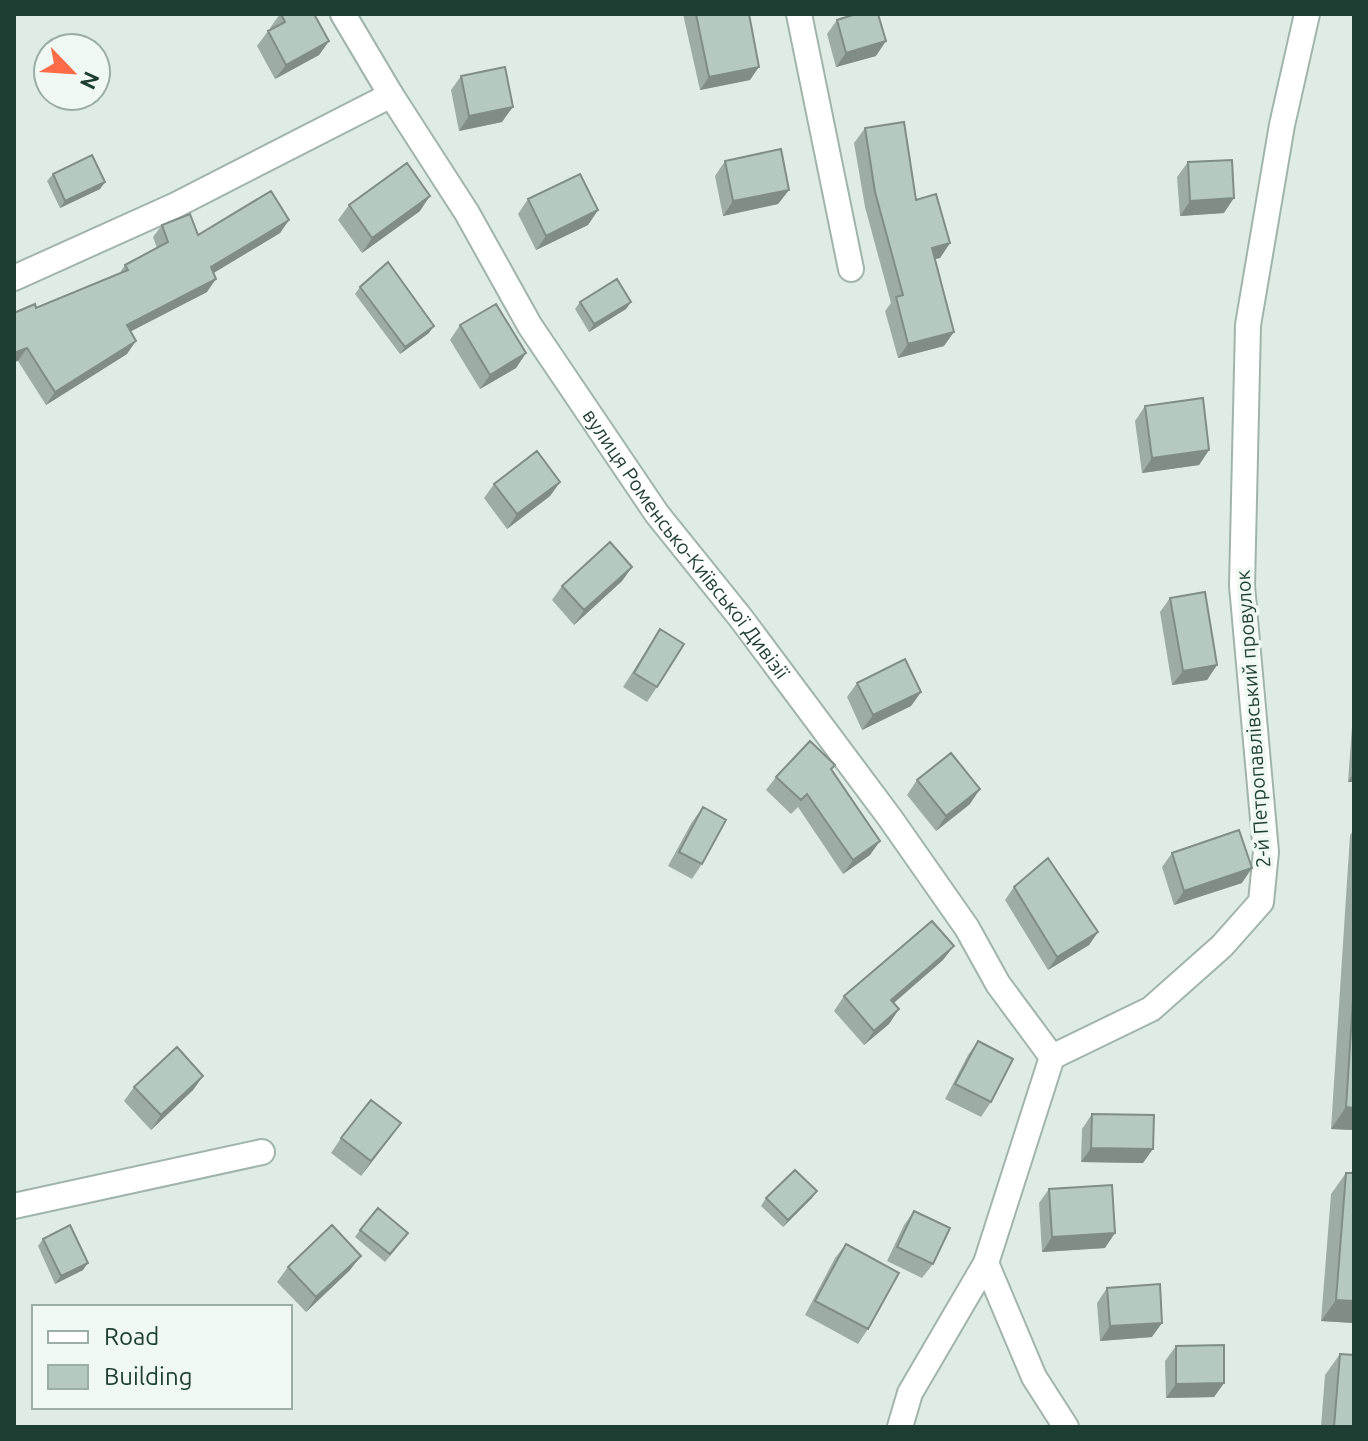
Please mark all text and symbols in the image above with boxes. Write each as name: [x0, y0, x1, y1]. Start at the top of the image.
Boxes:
north arrow: [32, 32, 112, 112]
text: N: [76, 68, 105, 93]
street label: вулиця Роменсько-Київської Дивізії: [578, 404, 795, 684]
street label: 2-й Петропавлівський провулок: [1231, 570, 1274, 869]
legend: [32, 1305, 292, 1409]
text: Road: [104, 1323, 159, 1350]
text: Building: [104, 1363, 192, 1390]

